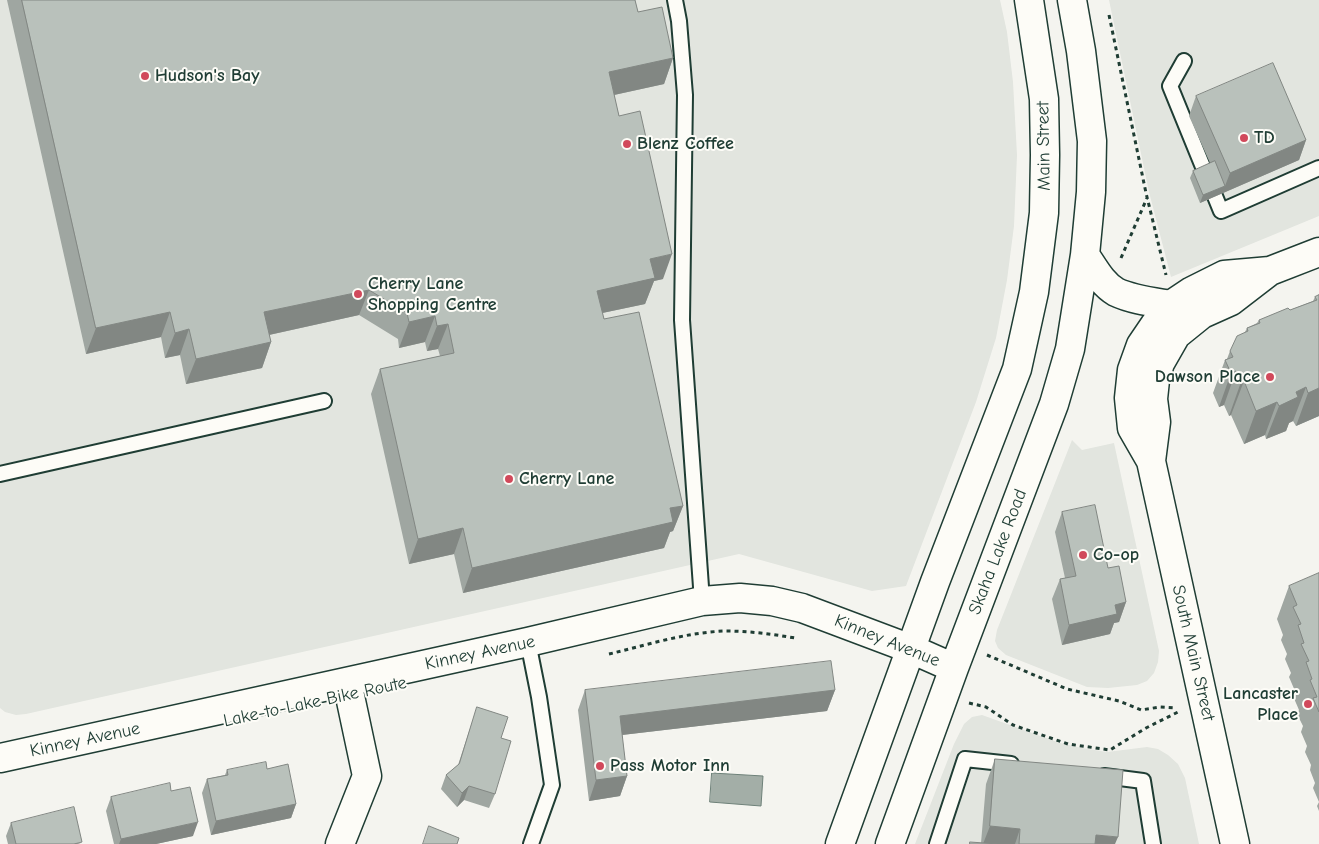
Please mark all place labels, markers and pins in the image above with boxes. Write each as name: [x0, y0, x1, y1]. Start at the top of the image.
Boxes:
place label: Hudson's Bay: [155, 65, 259, 87]
marker: Hudson's Bay: [139, 70, 151, 82]
place label: TD: [1254, 127, 1275, 149]
marker: TD: [1238, 132, 1250, 144]
place label: Blenz Coffee: [637, 133, 734, 155]
marker: Blenz Coffee: [621, 138, 633, 150]
place label: Cherry Lane Shopping Centre: [368, 273, 497, 316]
marker: Cherry Lane Shopping Centre: [352, 288, 364, 300]
place label: Dawson Place: [1155, 366, 1260, 388]
marker: Dawson Place: [1264, 371, 1276, 383]
place label: Cherry Lane: [519, 468, 614, 490]
marker: Cherry Lane: [503, 473, 515, 485]
place label: Co-op: [1093, 544, 1139, 566]
marker: Co-op: [1077, 549, 1089, 561]
place label: Lancaster Place: [1223, 683, 1298, 726]
marker: Lancaster Place: [1302, 698, 1314, 710]
place label: Pass Motor Inn: [610, 755, 730, 777]
marker: Pass Motor Inn: [594, 760, 606, 772]

